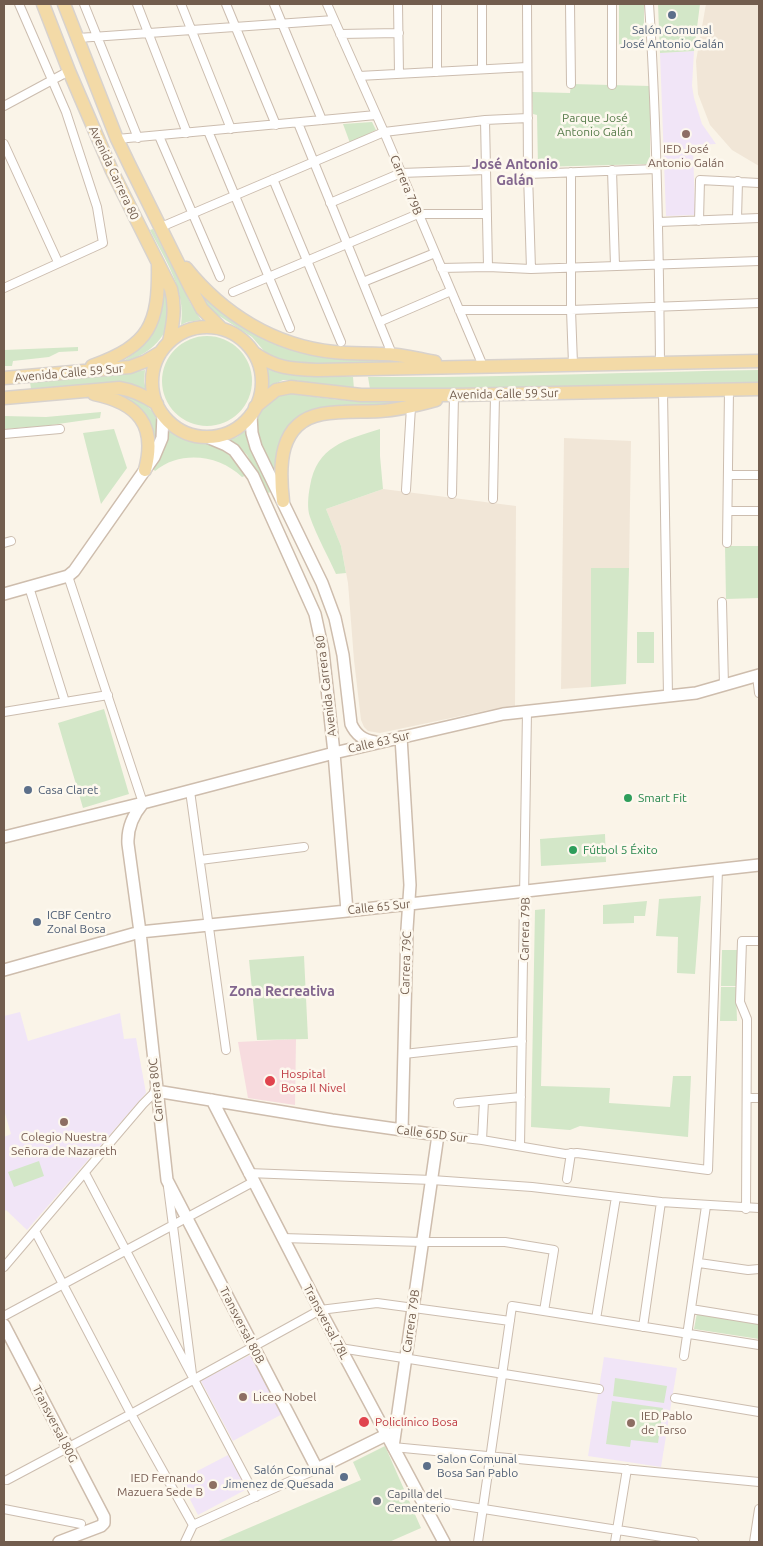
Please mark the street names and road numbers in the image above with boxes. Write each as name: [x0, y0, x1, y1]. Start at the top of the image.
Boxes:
street label: Avenida Carrera 80: [86, 124, 142, 222]
street label: Carrera 79B: [387, 153, 425, 217]
street label: Avenida Calle 59 Sur: [14, 361, 124, 385]
street label: Avenida Calle 59 Sur: [449, 386, 559, 402]
street label: Avenida Carrera 80: [313, 634, 339, 738]
street label: Calle 63 Sur: [347, 728, 411, 756]
street label: Calle 65 Sur: [347, 897, 411, 917]
street label: Carrera 79B: [517, 897, 533, 961]
street label: Carrera 79C: [398, 931, 414, 995]
street label: Carrera 80C: [146, 1058, 166, 1122]
street label: Calle 65D Sur: [396, 1122, 468, 1146]
street label: Transversal 78L: [300, 1282, 352, 1362]
street label: Transversal 80B: [216, 1284, 268, 1366]
street label: Carrera 79B: [399, 1288, 423, 1354]
street label: Transversal 80G: [29, 1383, 81, 1465]

